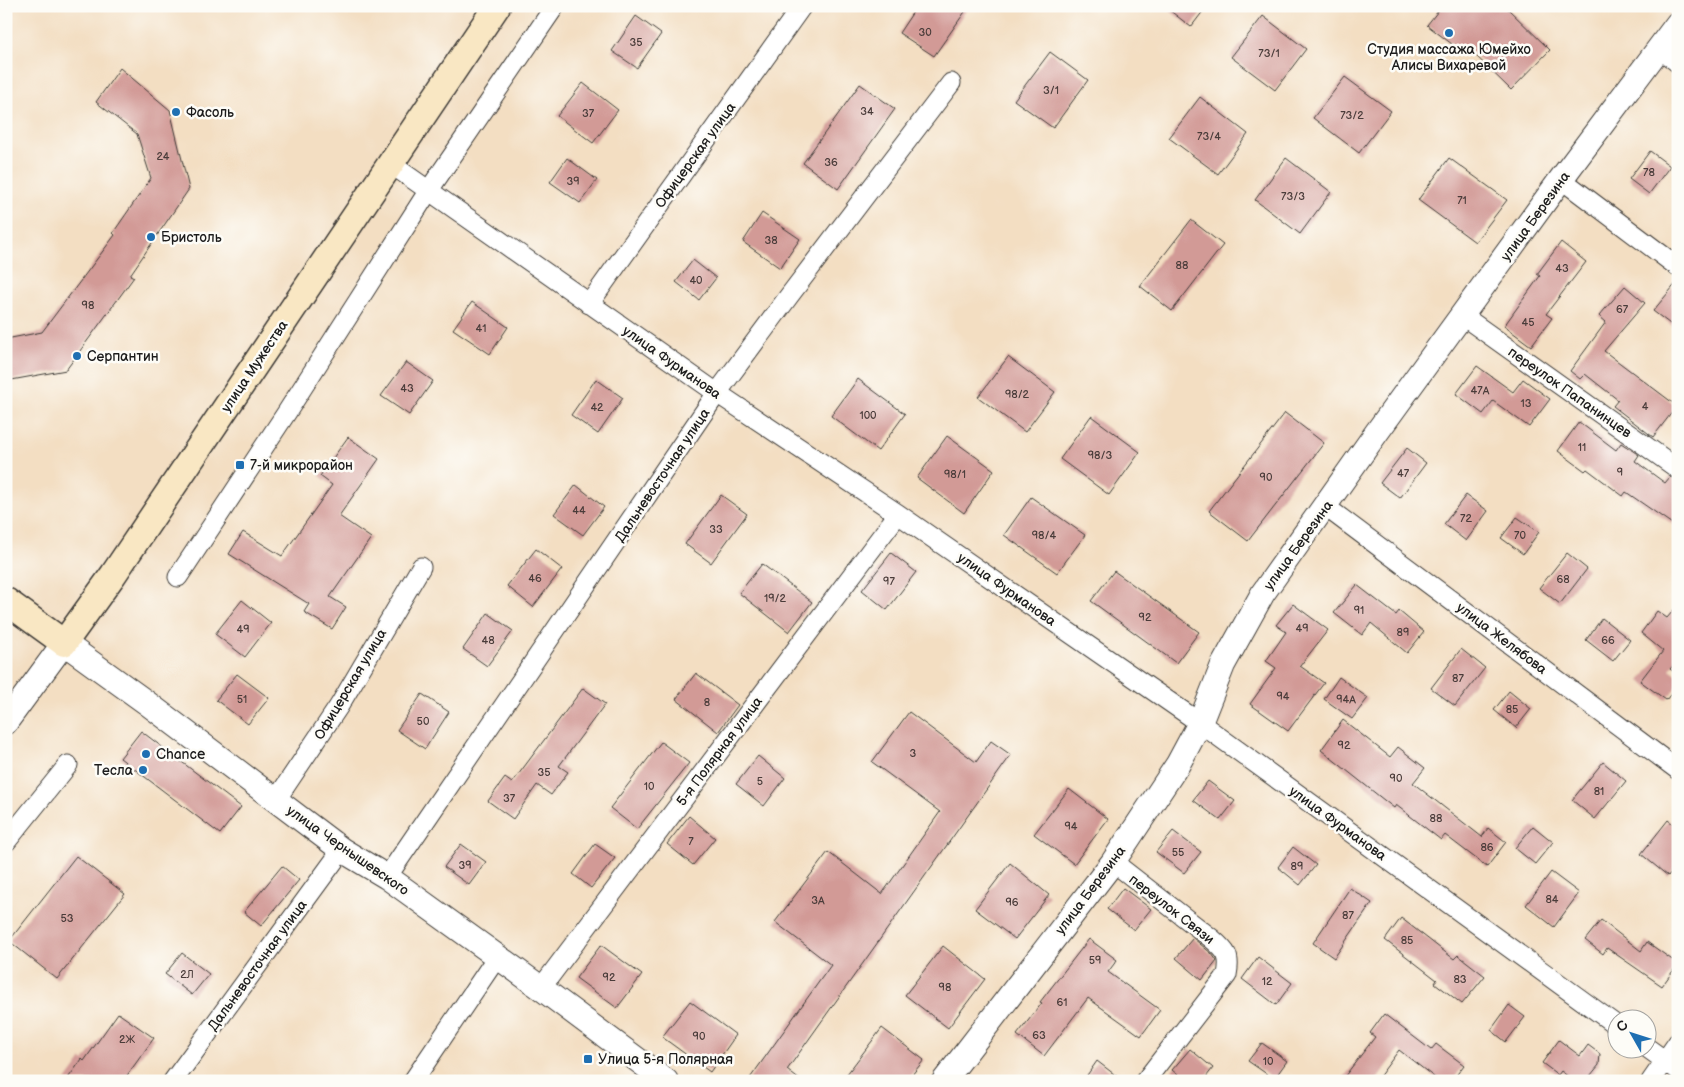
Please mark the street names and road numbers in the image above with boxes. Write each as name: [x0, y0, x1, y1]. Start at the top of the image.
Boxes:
street label: Офицерская улица: [651, 99, 740, 211]
street label: улица Березина: [1497, 168, 1574, 264]
street label: улица Мужества: [217, 316, 292, 415]
street label: улица Фурманова: [619, 322, 725, 403]
street label: переулок Папанинцев: [1505, 343, 1635, 442]
street label: Дальневосточная улица: [611, 405, 714, 545]
street label: улица Березина: [1260, 497, 1337, 593]
street label: улица Фурманова: [954, 549, 1060, 630]
street label: улица Желябова: [1453, 599, 1551, 678]
street label: Офицерская улица: [311, 625, 391, 743]
street label: 5-я Полярная улица: [672, 693, 766, 809]
street label: улица Фурманова: [1286, 782, 1390, 865]
street label: улица Чернышевского: [283, 802, 412, 899]
street label: улица Березина: [1052, 842, 1130, 938]
street label: переулок Связи: [1126, 871, 1218, 948]
street label: Дальневосточная улица: [204, 896, 311, 1034]

